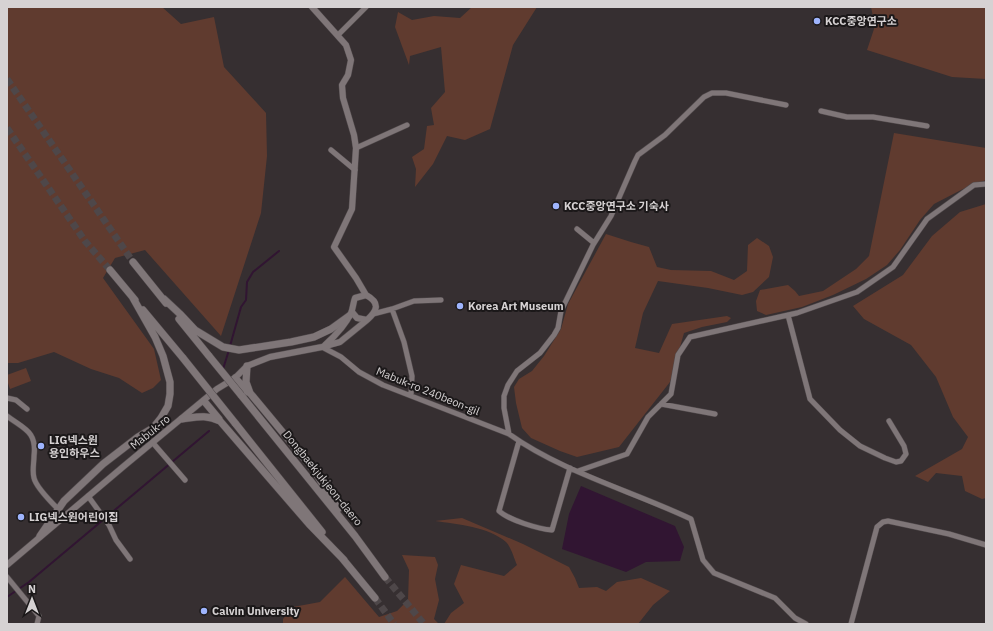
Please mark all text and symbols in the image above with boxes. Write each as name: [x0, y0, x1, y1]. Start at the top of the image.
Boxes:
place label: KCC중앙연구소: [825, 14, 897, 28]
marker: KCC중앙연구소: [812, 16, 822, 26]
place label: KCC중앙연구소 기숙사: [564, 199, 669, 213]
marker: KCC중앙연구소 기숙사: [551, 201, 561, 211]
place label: Korea Art Museum: [468, 299, 564, 313]
marker: Korea Art Museum: [455, 301, 465, 311]
street label: Mabuk-ro 240beon-gil: [374, 364, 482, 418]
street label: Mabuk-ro: [127, 412, 173, 452]
street label: Dongbaekjukjeon-daero: [280, 428, 366, 528]
place label: LIG넥스원 용인하우스: [49, 433, 100, 460]
marker: LIG넥스원 용인하우스: [36, 441, 46, 451]
place label: LIG넥스원어린이집: [29, 510, 118, 524]
marker: LIG넥스원어린이집: [16, 512, 26, 522]
north arrow: [12, 579, 52, 619]
text: N: [28, 582, 36, 596]
place label: Calvin University: [212, 604, 300, 618]
marker: Calvin University: [199, 606, 209, 616]

